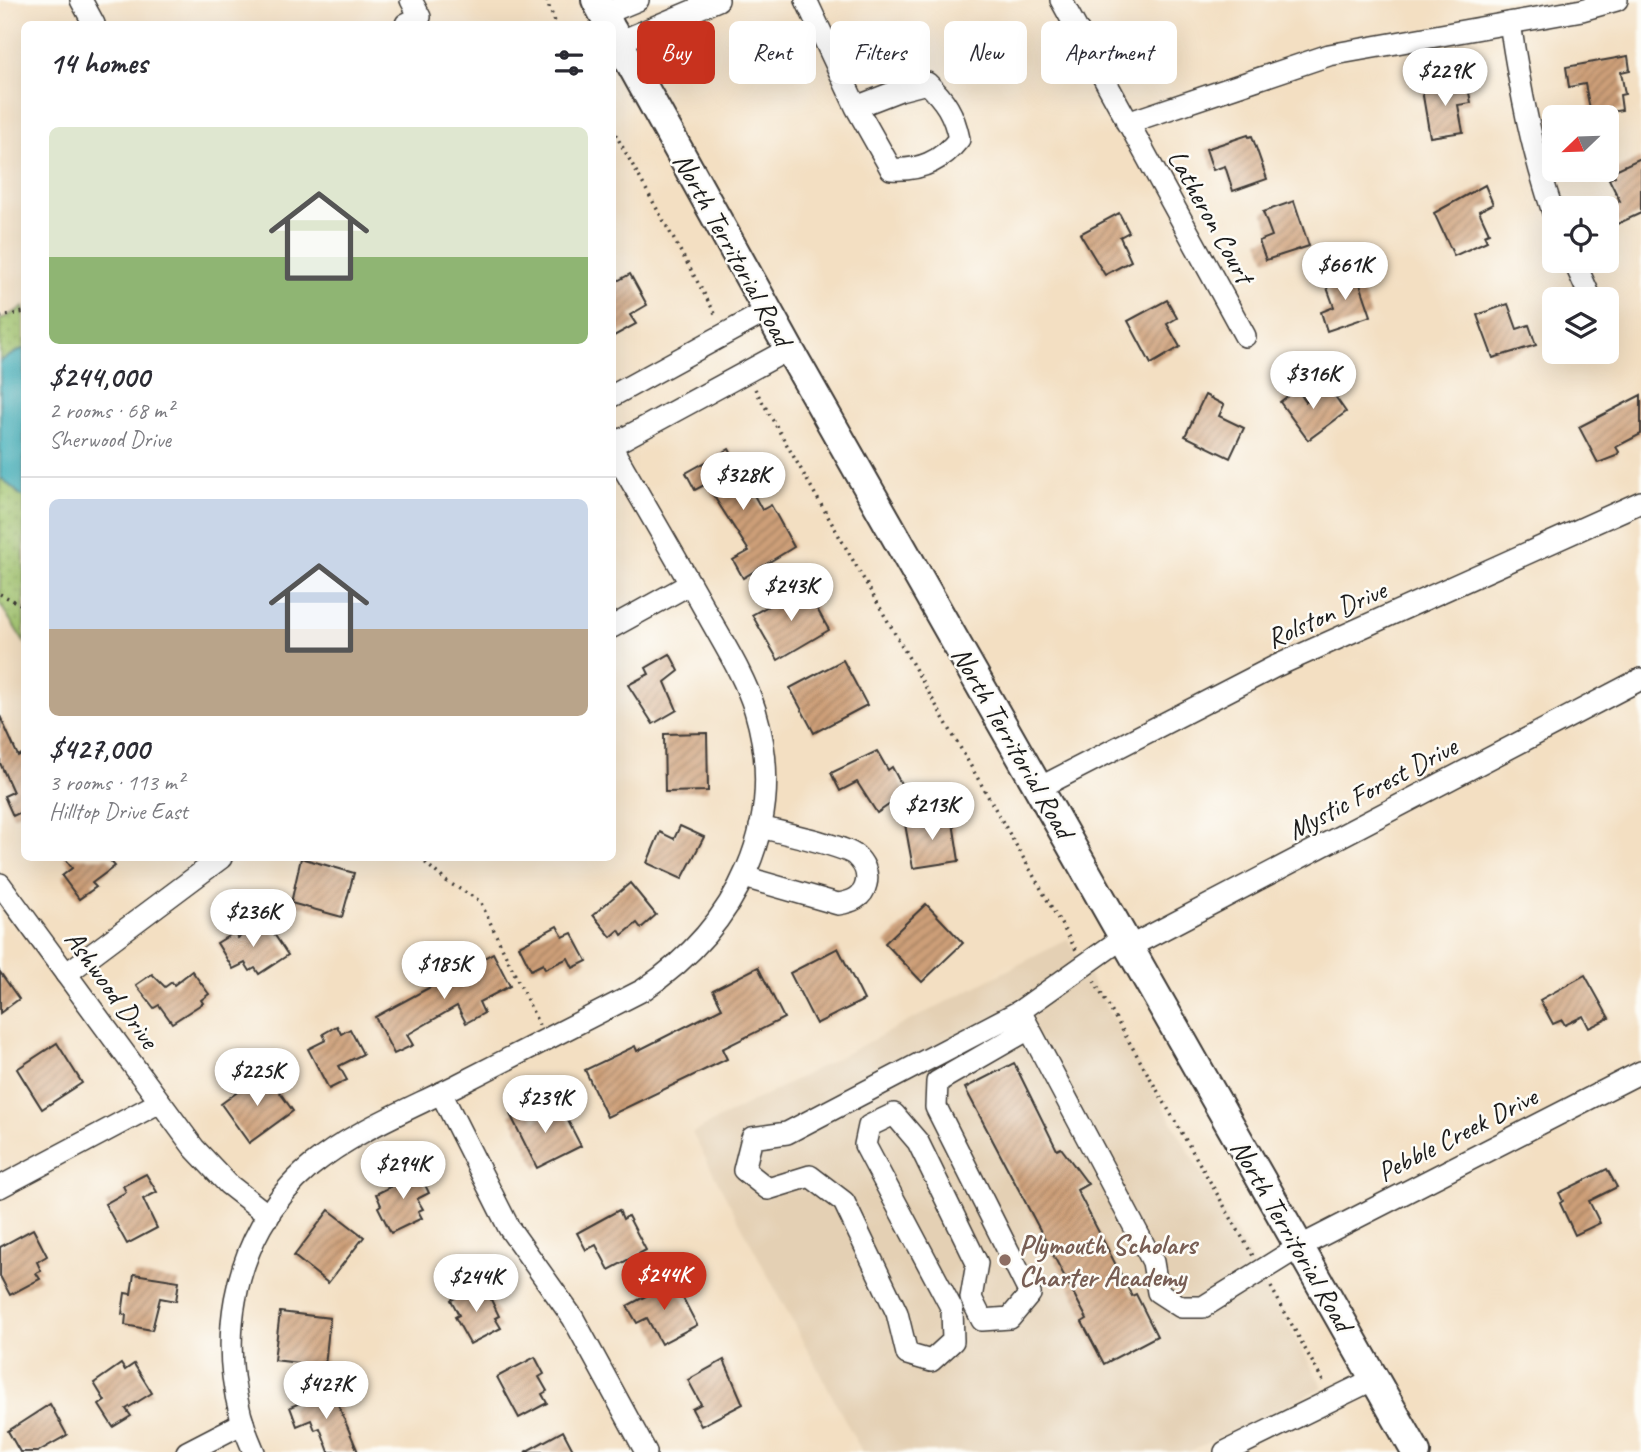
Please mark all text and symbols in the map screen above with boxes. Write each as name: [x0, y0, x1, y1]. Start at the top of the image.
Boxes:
chip: Buy: [637, 21, 715, 84]
chip: Rent: [729, 21, 816, 84]
chip: Filters: [830, 21, 930, 84]
chip: New: [944, 21, 1027, 84]
chip: Apartment: [1041, 21, 1177, 84]
text: 14 homes: [49, 44, 147, 82]
icon: filters: [550, 44, 588, 82]
pin: $229K: [1396, 48, 1494, 108]
text: $229K: [1419, 56, 1471, 85]
north arrow: [1542, 105, 1619, 182]
map controls: [1542, 105, 1619, 364]
street label: Latheron Court: [1160, 143, 1264, 292]
street label: North Territorial Road: [665, 146, 802, 355]
icon: home: [256, 173, 382, 299]
button: locate: [1542, 196, 1619, 273]
pin: $661K: [1296, 243, 1394, 302]
text: $661K: [1318, 250, 1372, 279]
button: layers: [1542, 287, 1619, 364]
pin: $316K: [1264, 352, 1362, 411]
text: $244,000: [49, 358, 149, 396]
text: $316K: [1286, 359, 1340, 388]
text: 2 rooms · 68 m²: [49, 396, 173, 425]
text: Sherwood Drive: [49, 425, 171, 454]
pin: $328K: [694, 452, 792, 512]
text: $328K: [716, 460, 770, 489]
icon: home: [256, 545, 382, 671]
pin: $243K: [742, 564, 840, 623]
text: $243K: [764, 571, 818, 600]
street label: Rolston Drive: [1261, 571, 1393, 656]
street label: North Territorial Road: [944, 640, 1084, 848]
street label: Mystic Forest Drive: [1281, 728, 1464, 847]
text: $427,000: [49, 730, 149, 768]
text: 3 rooms · 113 m²: [49, 768, 184, 797]
pin: $213K: [883, 782, 981, 842]
text: $213K: [905, 790, 959, 819]
text: Hilltop Drive East: [49, 797, 188, 826]
pin: $236K: [204, 890, 302, 949]
text: $236K: [226, 897, 280, 926]
street label: Ashwood Drive: [57, 923, 168, 1057]
pin: $185K: [395, 942, 493, 1001]
text: $185K: [418, 949, 470, 978]
pin: $225K: [208, 1048, 306, 1108]
text: $225K: [231, 1056, 283, 1085]
pin: $239K: [496, 1076, 594, 1135]
street label: Pebble Creek Drive: [1371, 1078, 1545, 1189]
text: $239K: [519, 1083, 571, 1112]
street label: North Territorial Road: [1223, 1133, 1363, 1341]
pin: $294K: [354, 1142, 452, 1201]
text: $294K: [377, 1149, 429, 1178]
place label: Plymouth Scholars Charter Academy: [1019, 1227, 1200, 1295]
pin: $244K: [615, 1252, 713, 1312]
marker: Plymouth Scholars Charter Academy: [997, 1252, 1013, 1268]
pin: $244K: [427, 1254, 525, 1314]
text: $244K: [637, 1260, 691, 1289]
text: $244K: [449, 1262, 503, 1291]
pin: $427K: [277, 1362, 375, 1421]
text: $427K: [300, 1369, 353, 1398]

